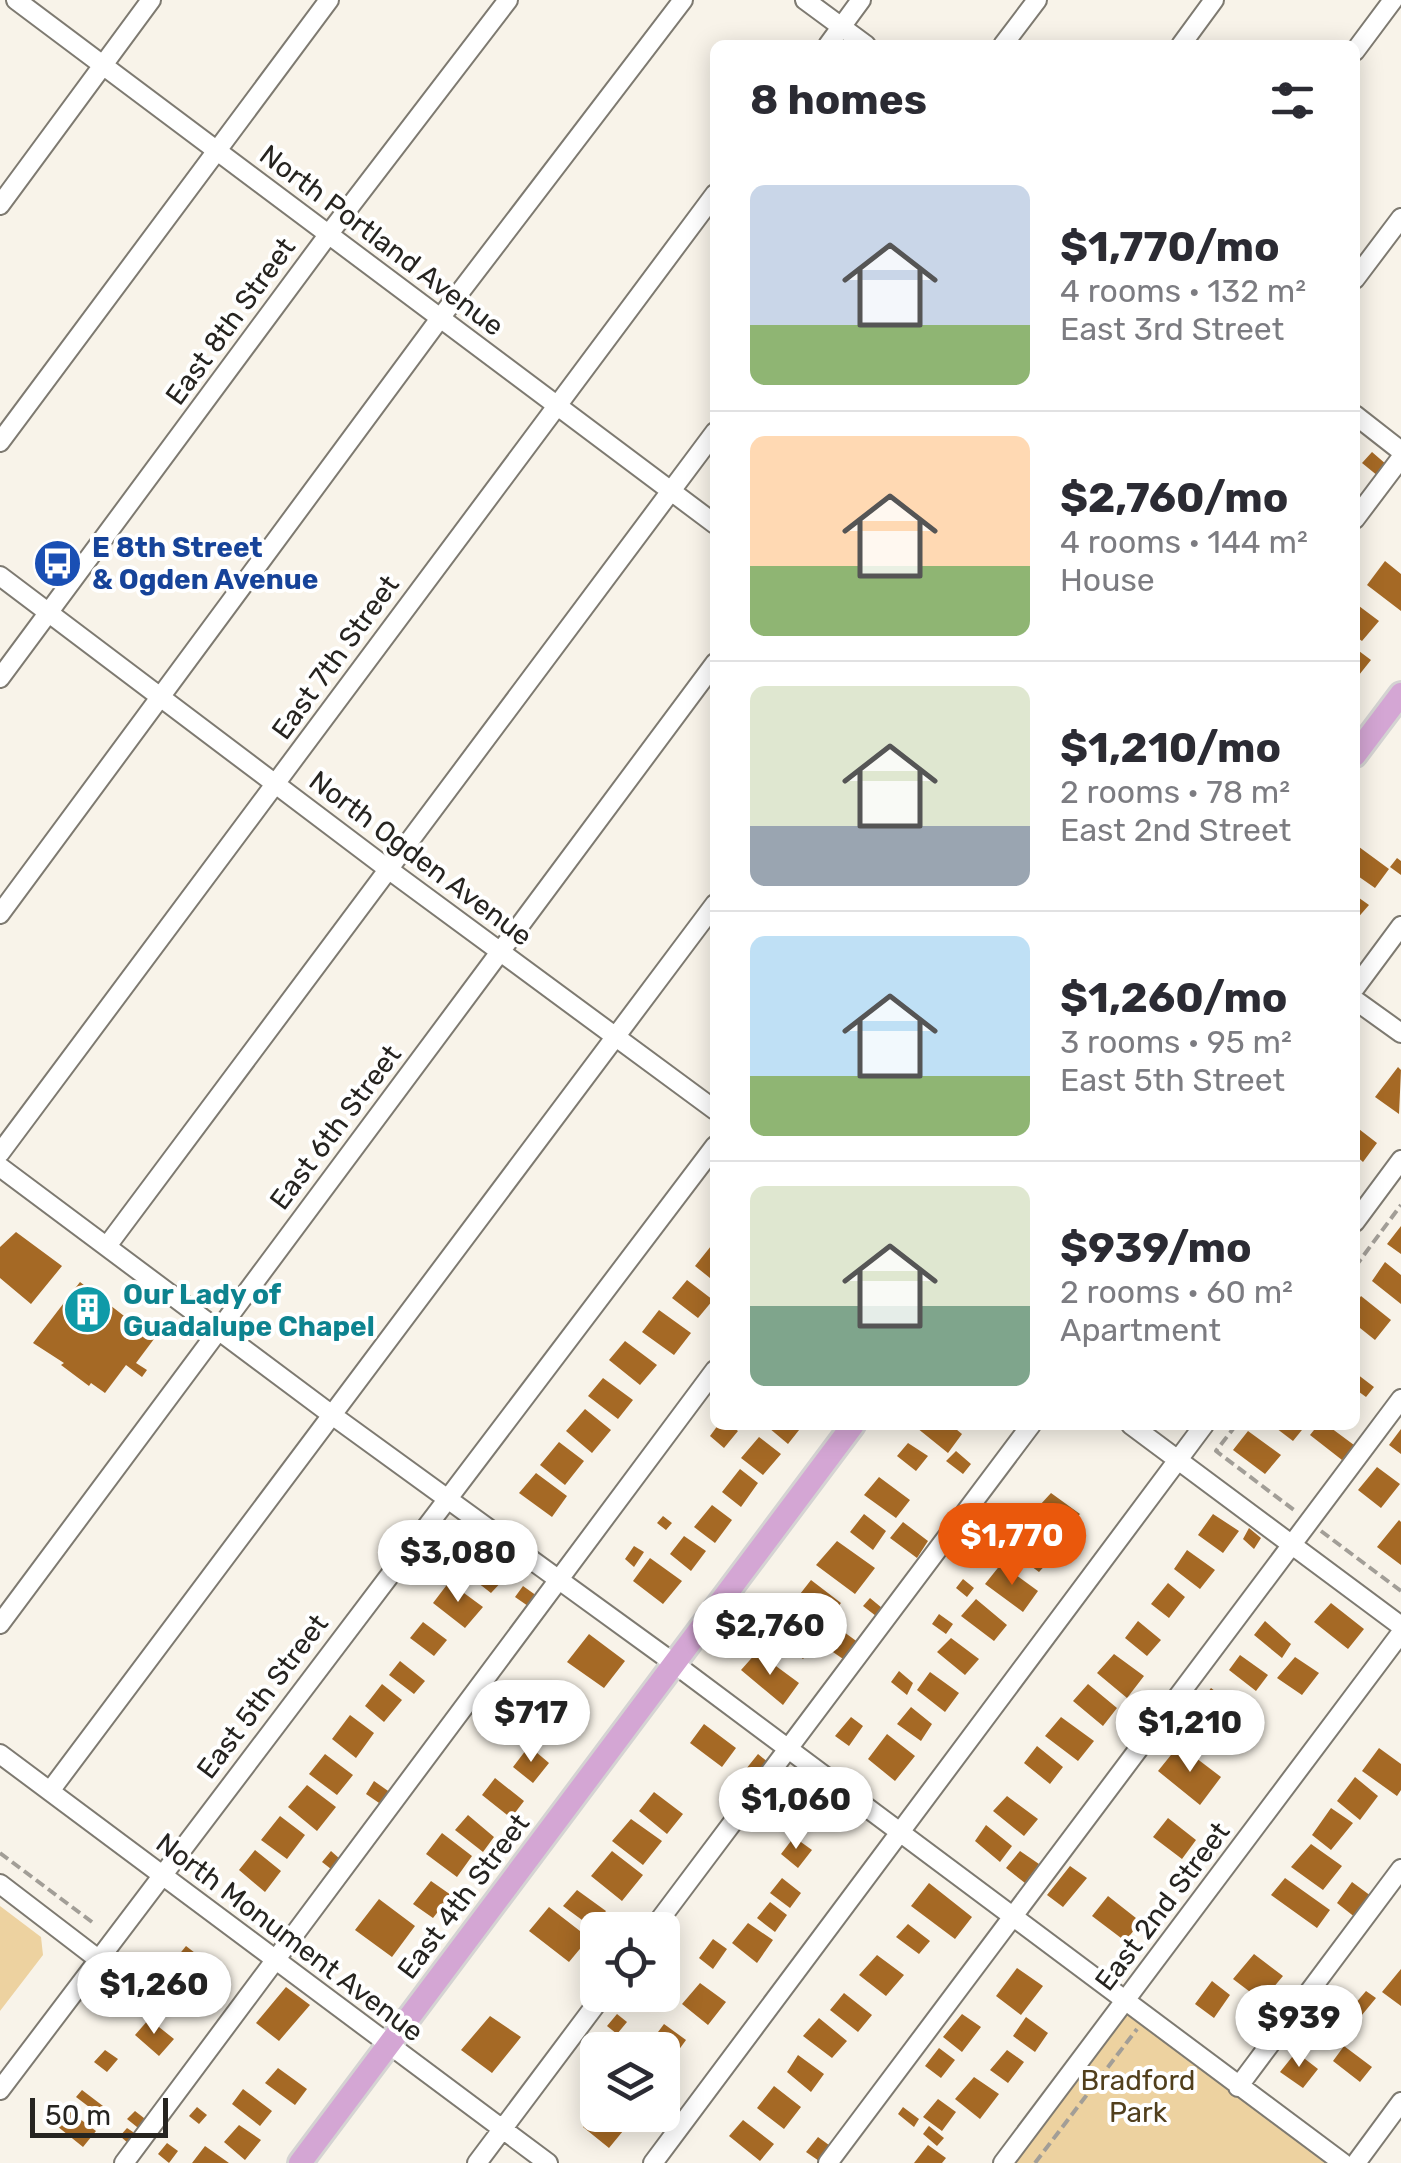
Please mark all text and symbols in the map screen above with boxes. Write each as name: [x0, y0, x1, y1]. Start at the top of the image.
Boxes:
icon: filters: [1265, 73, 1320, 128]
text: 8 homes: [750, 75, 927, 125]
street label: North Portland Avenue: [253, 138, 510, 343]
text: $1,770/mo: [1060, 222, 1280, 272]
icon: home: [830, 225, 950, 345]
street label: East 8th Street: [159, 231, 302, 411]
text: 4 rooms · 132 m²: [1060, 272, 1306, 310]
text: East 3rd Street: [1060, 310, 1284, 348]
text: $2,760/mo: [1060, 473, 1288, 523]
icon: home: [830, 476, 950, 596]
text: 4 rooms · 144 m²: [1060, 523, 1308, 561]
place label: E 8th Street & Ogden Avenue: [92, 531, 318, 596]
bus stop icon: E 8th Street & Ogden Avenue: [31, 537, 83, 589]
text: House: [1060, 561, 1155, 599]
street label: East 7th Street: [265, 569, 406, 746]
text: $1,210/mo: [1060, 723, 1281, 773]
icon: home: [830, 726, 950, 846]
street label: North Ogden Avenue: [303, 764, 539, 953]
text: 2 rooms · 78 m²: [1060, 773, 1290, 811]
text: East 2nd Street: [1060, 811, 1291, 849]
text: $1,260/mo: [1060, 973, 1288, 1023]
icon: home: [830, 976, 950, 1096]
text: 3 rooms · 95 m²: [1060, 1023, 1292, 1061]
street label: East 6th Street: [263, 1039, 408, 1216]
text: East 5th Street: [1060, 1061, 1285, 1099]
text: $939/mo: [1060, 1223, 1252, 1273]
icon: home: [830, 1226, 950, 1346]
text: 2 rooms · 60 m²: [1060, 1273, 1293, 1311]
place label: Our Lady of Guadalupe Chapel: [123, 1278, 375, 1343]
building icon: Our Lady of Guadalupe Chapel: [62, 1284, 114, 1336]
text: Apartment: [1060, 1311, 1221, 1349]
pin: $1,770: [931, 1503, 1093, 1588]
text: $1,770: [960, 1516, 1064, 1554]
pin: $3,080: [377, 1520, 539, 1605]
text: $3,080: [400, 1533, 516, 1571]
pin: $2,760: [689, 1593, 851, 1678]
text: $2,760: [715, 1606, 825, 1644]
street label: East 5th Street: [190, 1608, 335, 1785]
pin: $717: [472, 1680, 590, 1765]
pin: $1,210: [1109, 1690, 1271, 1775]
text: $717: [494, 1693, 568, 1731]
text: $1,210: [1138, 1703, 1242, 1741]
pin: $1,060: [715, 1767, 877, 1852]
text: $1,060: [741, 1780, 851, 1818]
street label: East 4th Street: [391, 1807, 536, 1985]
street label: East 2nd Street: [1088, 1816, 1236, 1997]
street label: North Monument Avenue: [150, 1826, 430, 2049]
map controls: [580, 1912, 680, 2132]
button: locate: [580, 1912, 680, 2012]
pin: $1,260: [73, 1952, 235, 2037]
text: $1,260: [99, 1965, 209, 2003]
pin: $939: [1240, 1985, 1358, 2070]
text: $939: [1257, 1998, 1341, 2036]
button: layers: [580, 2032, 680, 2132]
park label: Bradford Park: [1081, 2064, 1195, 2129]
scale bar: [30, 2093, 168, 2138]
text: 50 m: [45, 2099, 111, 2132]

